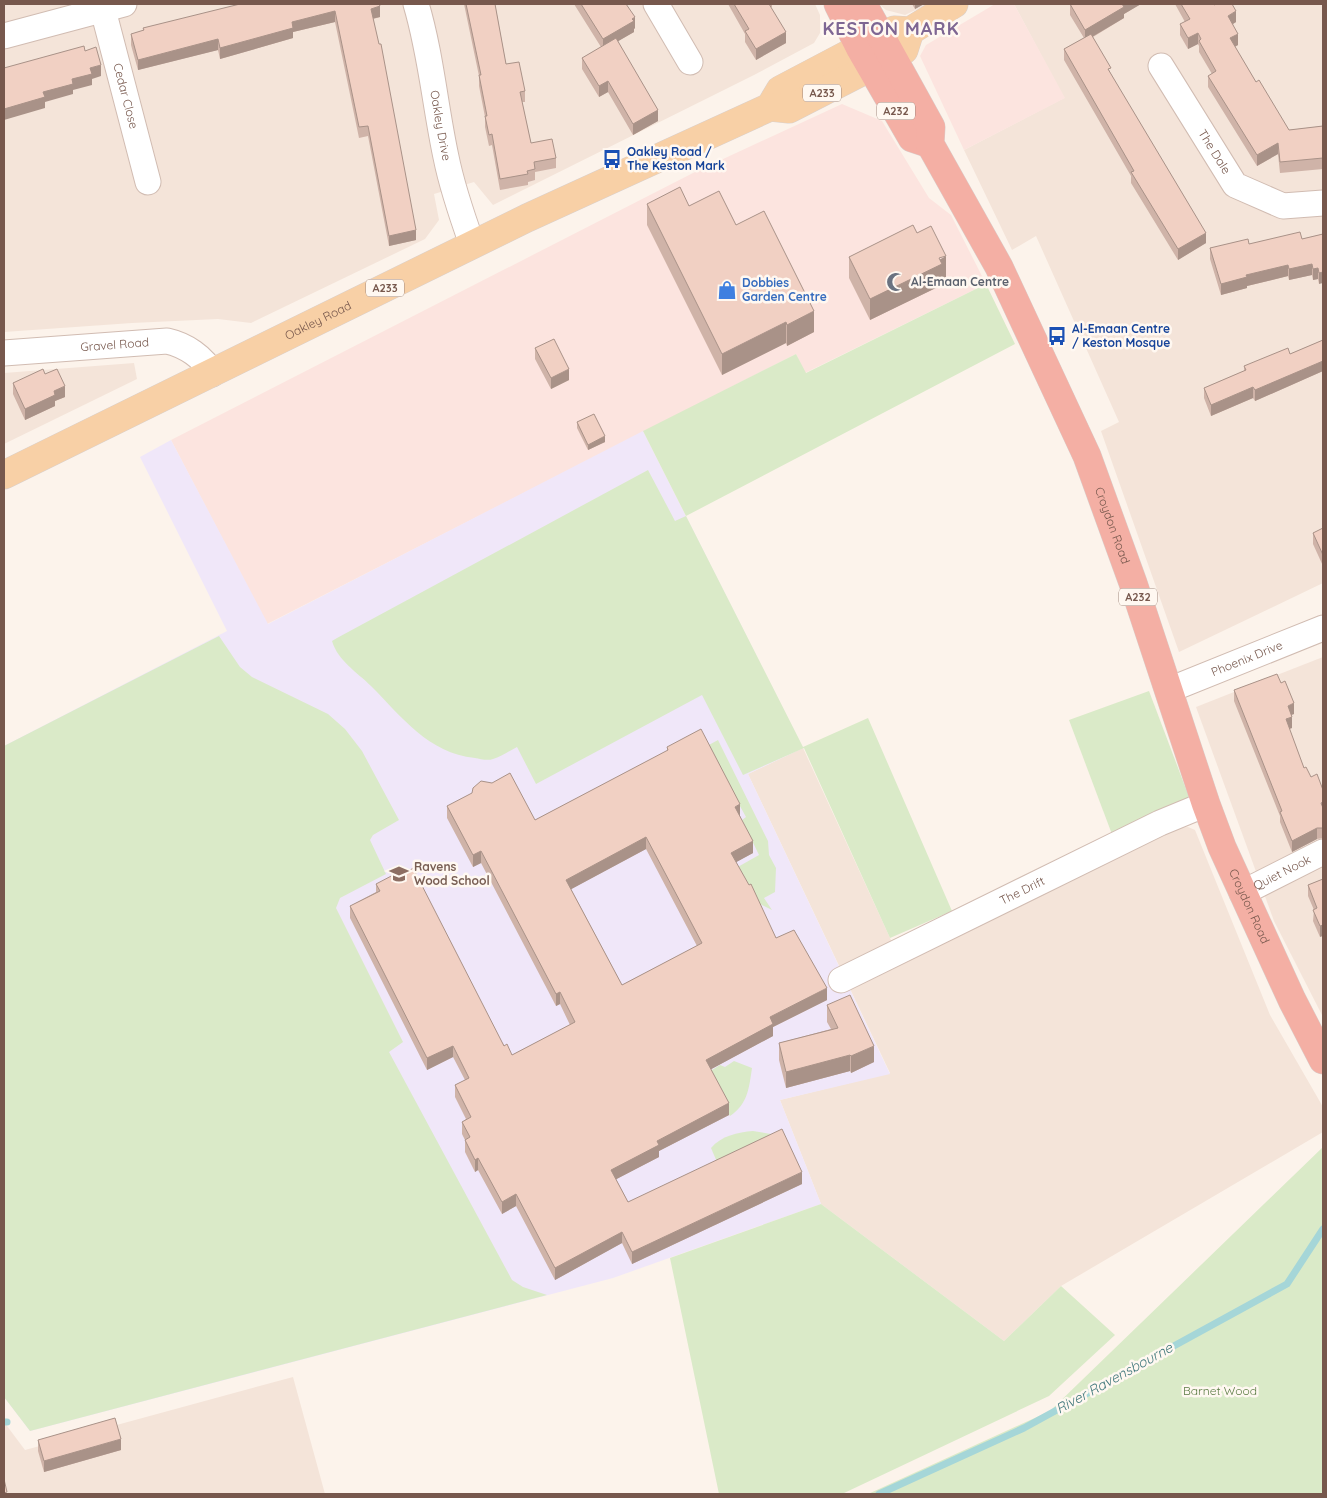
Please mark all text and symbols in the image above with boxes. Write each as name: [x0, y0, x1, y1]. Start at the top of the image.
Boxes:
district label: KESTON MARK: [822, 17, 960, 40]
street label: Cedar Close: [110, 62, 142, 131]
road number: A233: [803, 85, 841, 102]
street label: Oakley Drive: [427, 89, 455, 162]
road number: A232: [877, 102, 915, 120]
street label: The Dale: [1195, 127, 1234, 177]
place label: Oakley Road / The Keston Mark: [627, 144, 725, 173]
bus stop icon: Oakley Road / The Keston Mark: [601, 148, 623, 170]
mosque icon: Al-Emaan Centre: [885, 271, 907, 293]
place label: Al-Emaan Centre: [911, 274, 1009, 289]
place label: Dobbies Garden Centre: [742, 275, 827, 304]
shop icon: Dobbies Garden Centre: [716, 279, 738, 301]
road number: A233: [366, 280, 404, 296]
street label: Oakley Road: [282, 298, 354, 343]
place label: Al-Emaan Centre / Keston Mosque: [1072, 321, 1170, 350]
bus stop icon: Al-Emaan Centre / Keston Mosque: [1046, 325, 1068, 347]
street label: Gravel Road: [80, 334, 150, 354]
street label: Croydon Road: [1092, 485, 1133, 566]
road number: A232: [1119, 588, 1157, 606]
street label: Phoenix Drive: [1209, 637, 1285, 679]
street label: Quiet Nook: [1251, 851, 1313, 893]
place label: Ravens Wood School: [414, 859, 490, 888]
school or university icon: Ravens Wood School: [388, 863, 410, 885]
street label: Croydon Road: [1226, 866, 1273, 946]
street label: The Drift: [997, 873, 1047, 908]
water label: River Ravensbourne: [1052, 1338, 1177, 1418]
park label: Barnet Wood: [1183, 1383, 1257, 1398]

